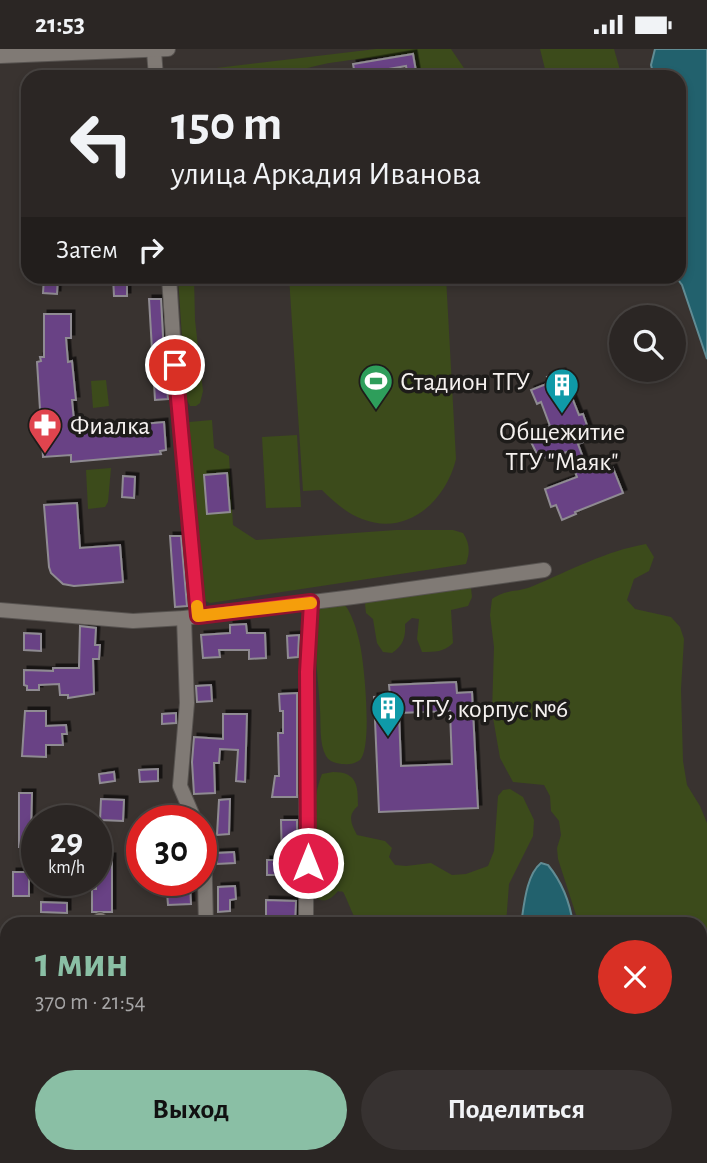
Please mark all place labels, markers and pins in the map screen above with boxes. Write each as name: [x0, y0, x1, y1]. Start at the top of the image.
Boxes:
pin: [145, 335, 205, 395]
sports icon: Стадион ТГУ: [357, 362, 395, 411]
building icon: Общежитие ТГУ "Маяк": [543, 366, 581, 415]
place label: Стадион ТГУ: [400, 369, 530, 395]
pharmacy icon: Фиалка: [26, 406, 64, 455]
place label: Фиалка: [70, 413, 150, 439]
place label: Общежитие ТГУ "Маяк": [499, 419, 625, 475]
building icon: ТГУ, корпус №6: [369, 689, 407, 738]
place label: ТГУ, корпус №6: [412, 696, 568, 722]

